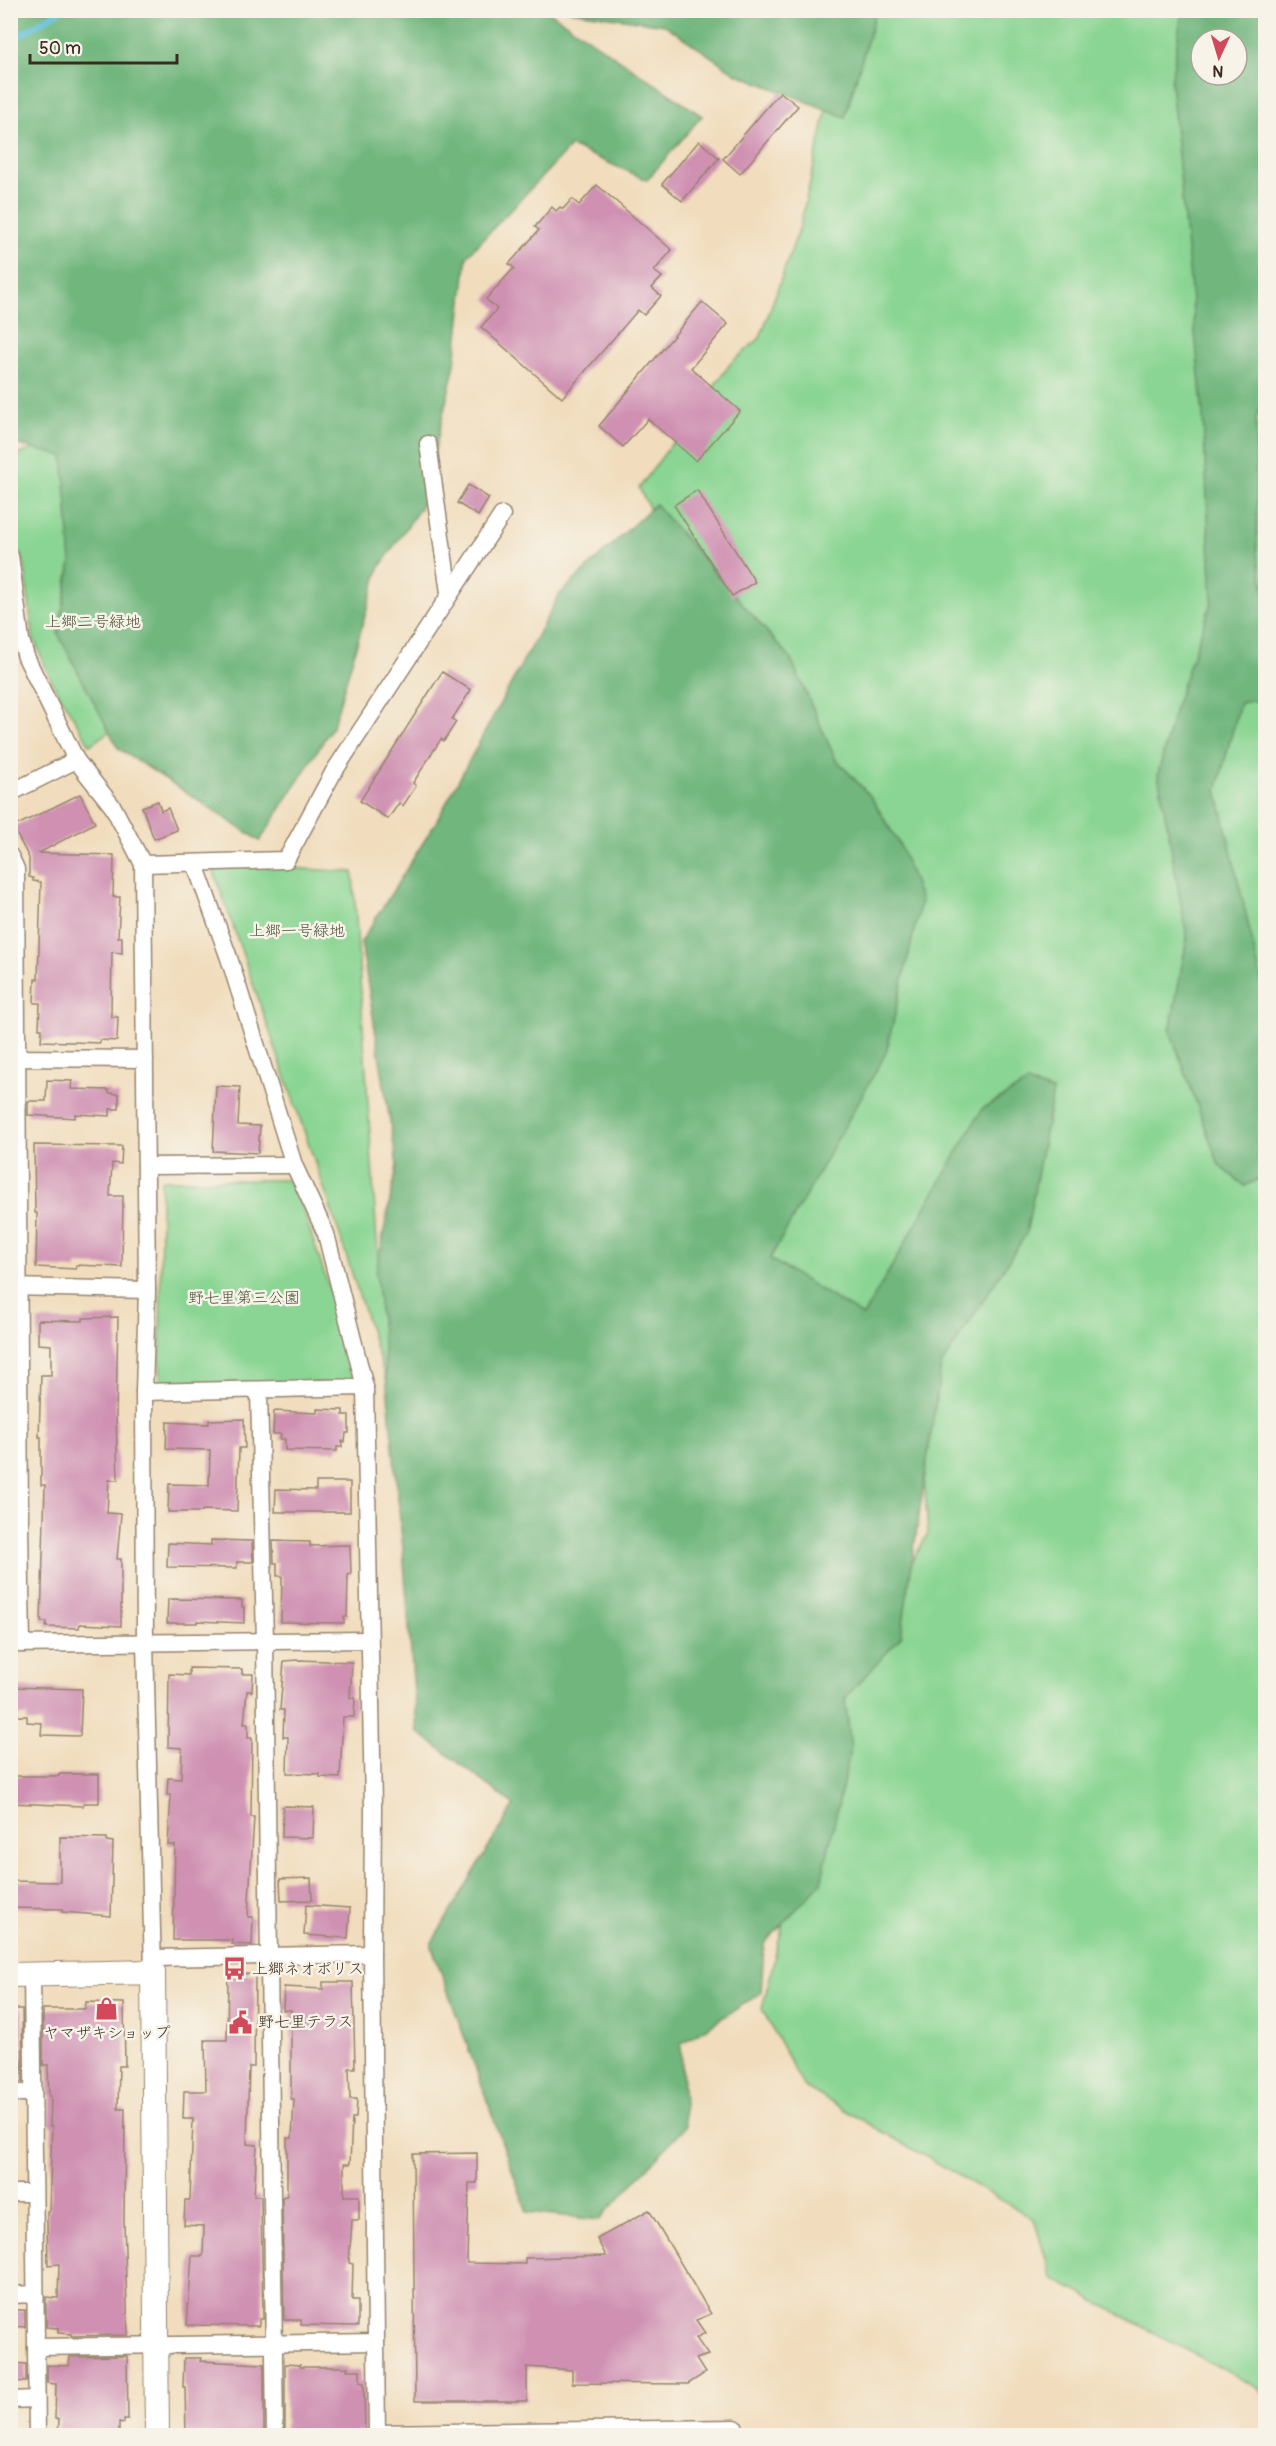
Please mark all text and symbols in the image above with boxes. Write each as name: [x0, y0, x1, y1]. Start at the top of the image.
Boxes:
scale bar: [30, 27, 177, 65]
north arrow: [1189, 27, 1249, 87]
text: 50 m: [39, 37, 81, 60]
text: N: [1212, 61, 1224, 81]
park label: 上郷二号緑地: [45, 612, 141, 632]
park label: 上郷一号緑地: [249, 921, 345, 941]
park label: 野七里第三公園: [188, 1288, 300, 1308]
bus stop icon: 上郷ネオポリス: [221, 1956, 247, 1982]
place label: 上郷ネオポリス: [252, 1959, 364, 1979]
shop icon: ヤマザキショップ: [94, 1995, 120, 2021]
public building icon: 野七里テラス: [227, 2009, 253, 2035]
place label: 野七里テラス: [258, 2012, 353, 2032]
place label: ヤマザキショップ: [43, 2023, 171, 2043]

